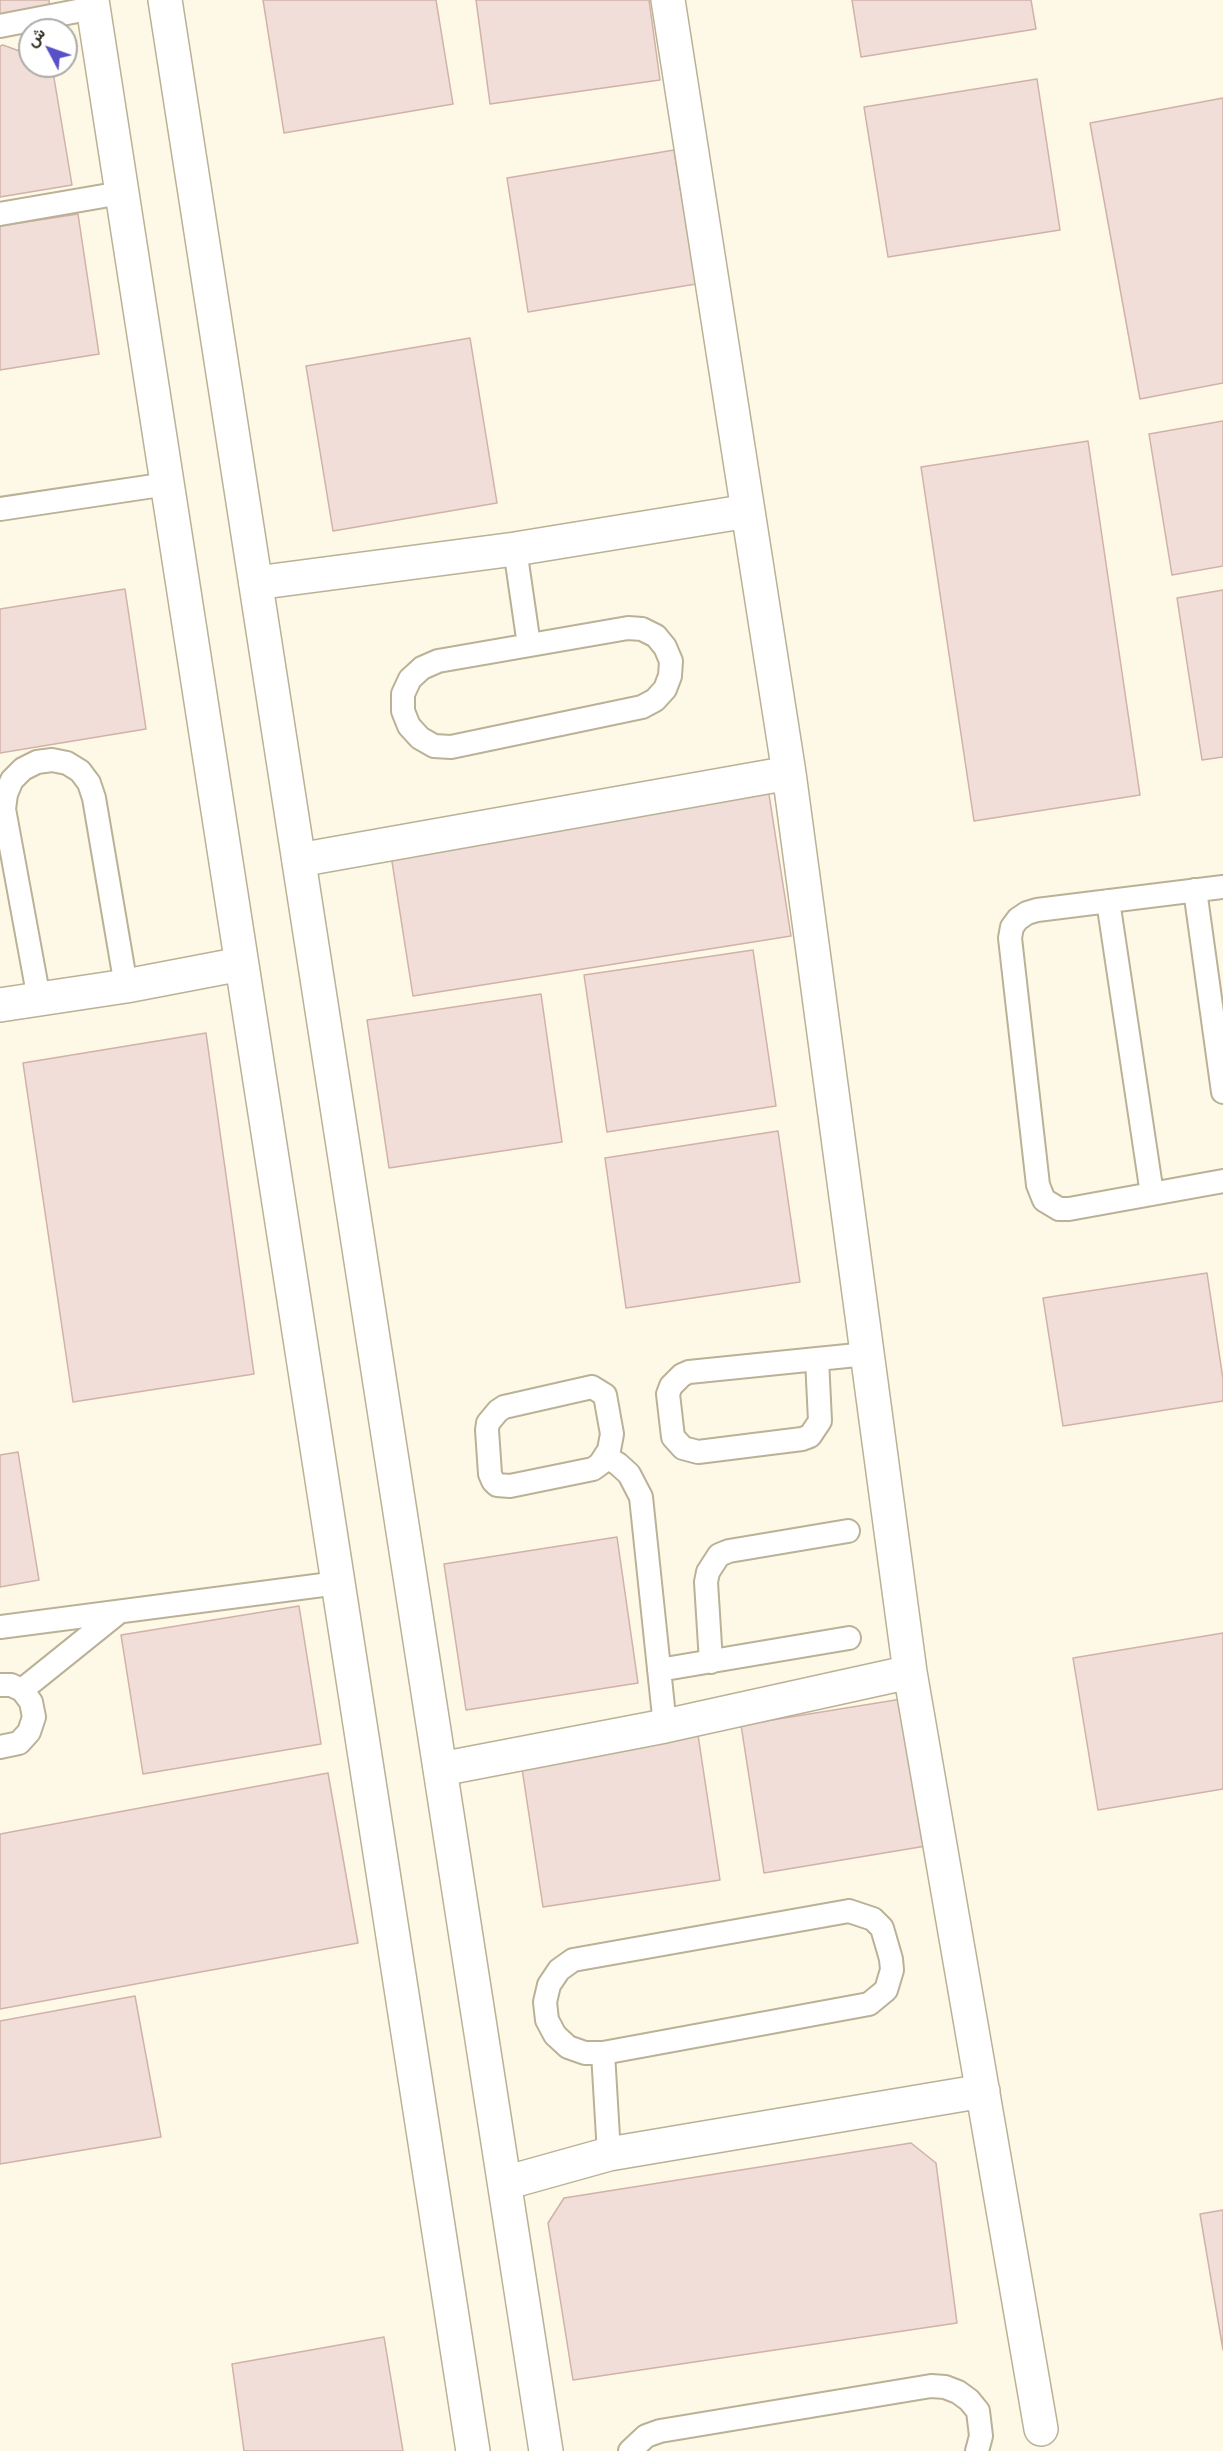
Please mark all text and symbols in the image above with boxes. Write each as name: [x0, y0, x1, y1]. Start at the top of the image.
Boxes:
north arrow: [18, 18, 78, 78]
text: ش: [22, 24, 49, 51]

